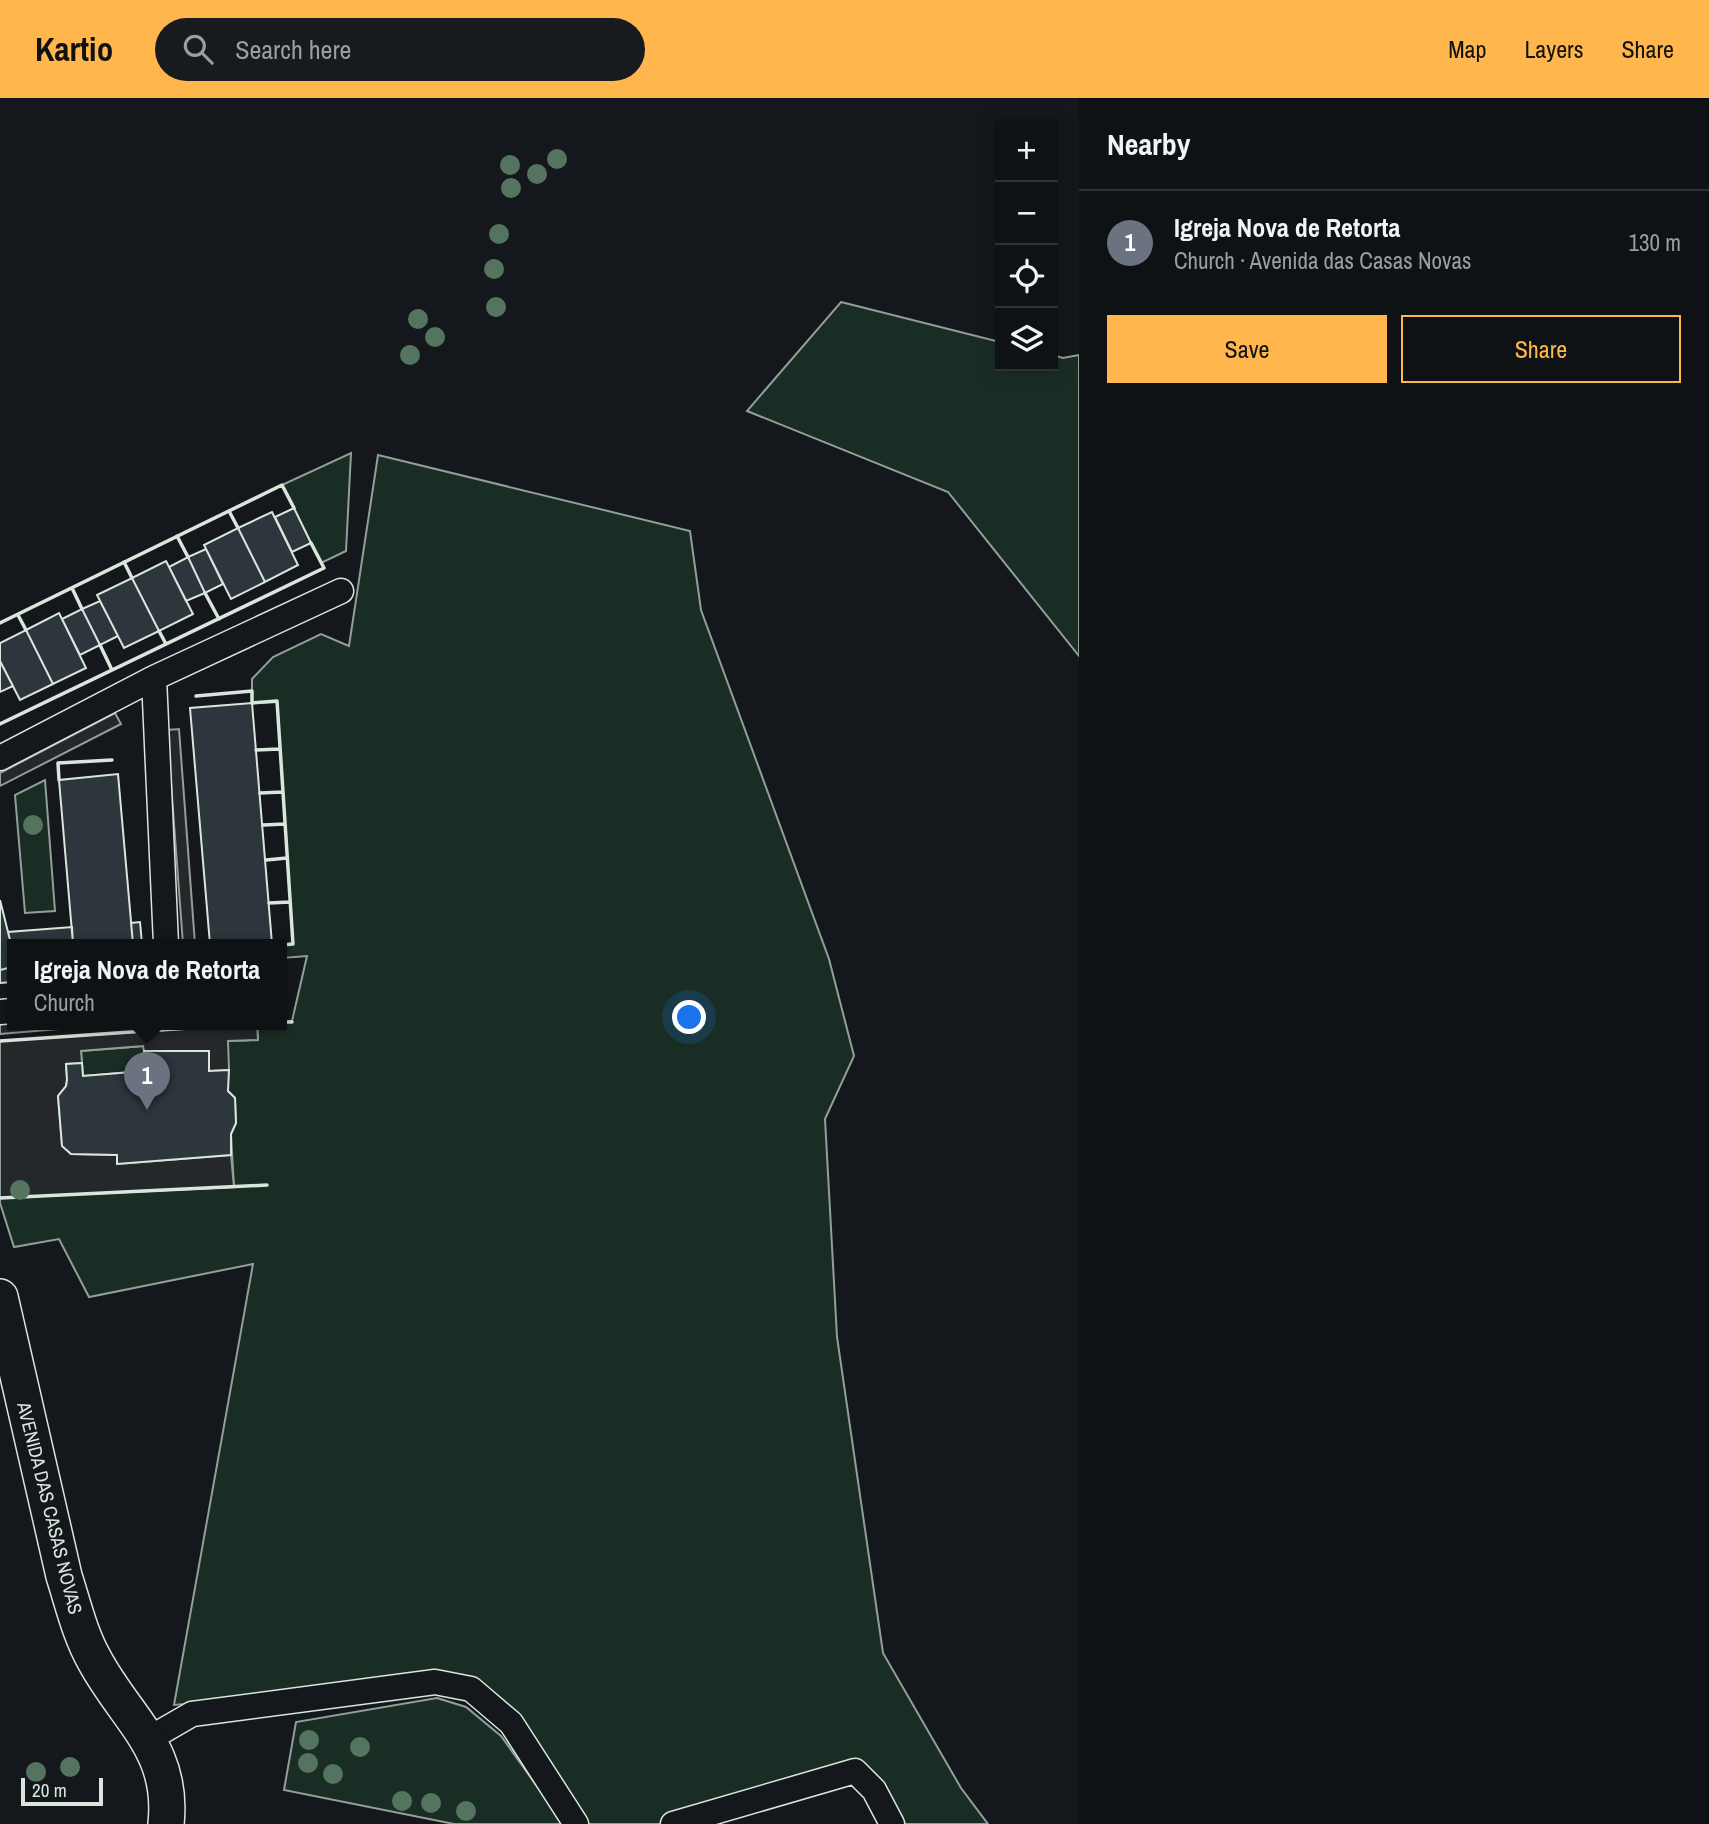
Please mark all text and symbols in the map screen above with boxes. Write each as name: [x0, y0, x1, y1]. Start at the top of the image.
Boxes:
search box: [155, 18, 645, 81]
text: Kartio: [35, 27, 113, 71]
icon: search: [179, 30, 217, 68]
text: Search here: [235, 32, 351, 67]
text: Map: [1448, 33, 1486, 65]
text: Layers: [1524, 33, 1583, 65]
text: Share: [1621, 33, 1674, 65]
map controls: [995, 119, 1058, 371]
button: +: [995, 119, 1058, 182]
text: Nearby: [1107, 124, 1190, 164]
button: −: [995, 182, 1058, 245]
text: Igreja Nova de Retorta: [1174, 210, 1400, 245]
text: 1: [1125, 227, 1135, 258]
text: 130 m: [1629, 227, 1681, 258]
button: locate: [995, 245, 1058, 308]
text: Church · Avenida das Casas Novas: [1174, 245, 1471, 276]
button: layers: [995, 308, 1058, 371]
button: Save: [1107, 315, 1387, 383]
button: Share: [1401, 315, 1681, 383]
popup: [7, 939, 287, 1030]
text: Igreja Nova de Retorta: [34, 952, 260, 987]
text: Church: [34, 987, 95, 1018]
your location: [672, 1000, 706, 1034]
pin: 1: [124, 1052, 170, 1110]
street label: AVENIDA DAS CASAS NOVAS: [11, 1398, 89, 1617]
scale bar: [21, 1775, 103, 1807]
text: 20 m: [32, 1777, 67, 1803]

